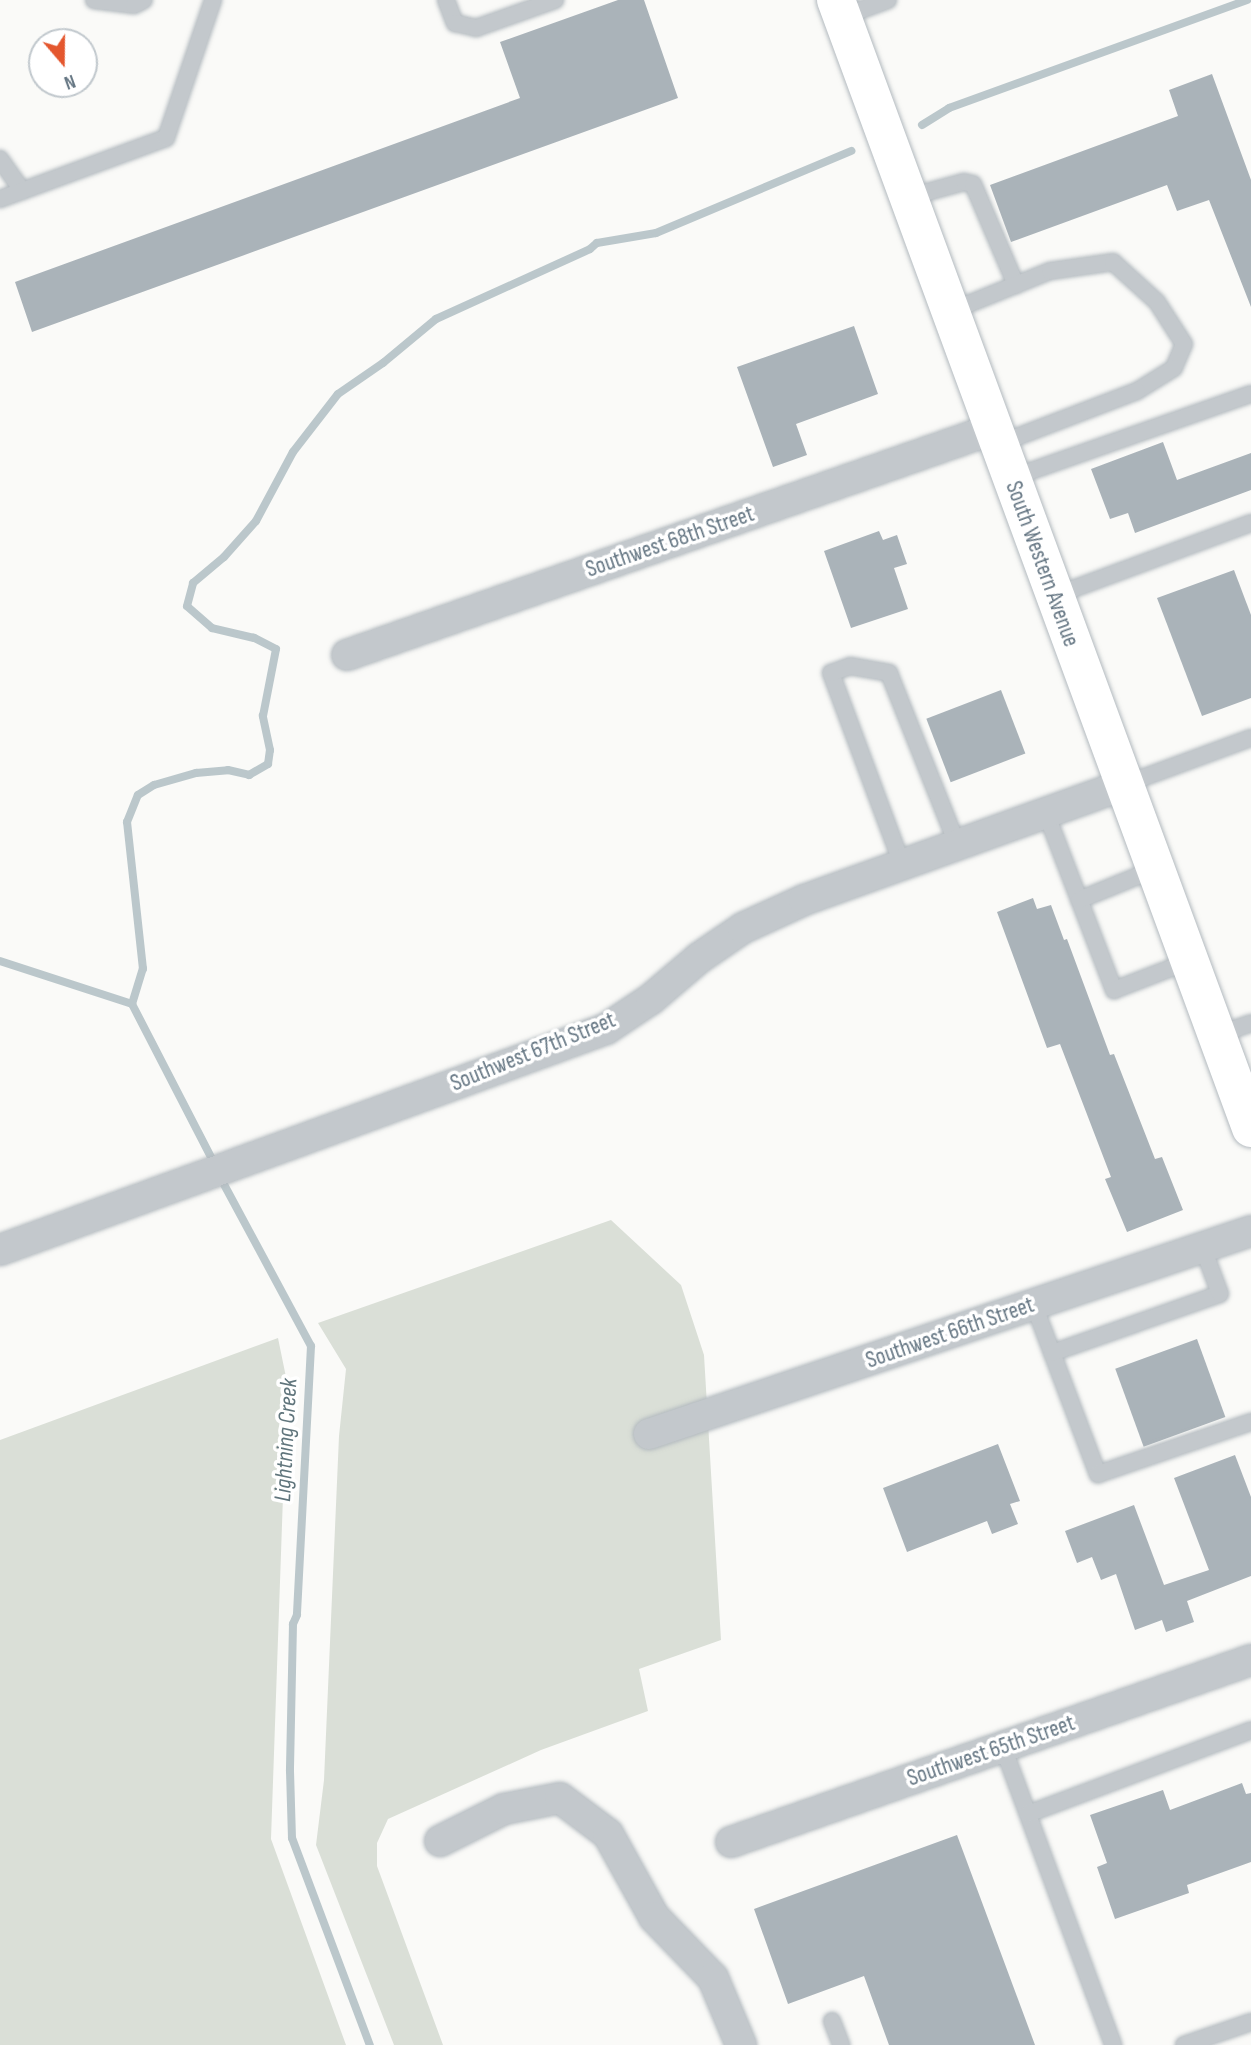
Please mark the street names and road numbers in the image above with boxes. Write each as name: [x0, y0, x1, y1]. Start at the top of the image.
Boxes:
street label: South Western Avenue: [999, 478, 1085, 650]
street label: Southwest 68th Street: [582, 500, 758, 584]
street label: Southwest 67th Street: [447, 1006, 619, 1098]
street label: Southwest 66th Street: [862, 1291, 1038, 1375]
street label: Southwest 65th Street: [904, 1709, 1078, 1793]

